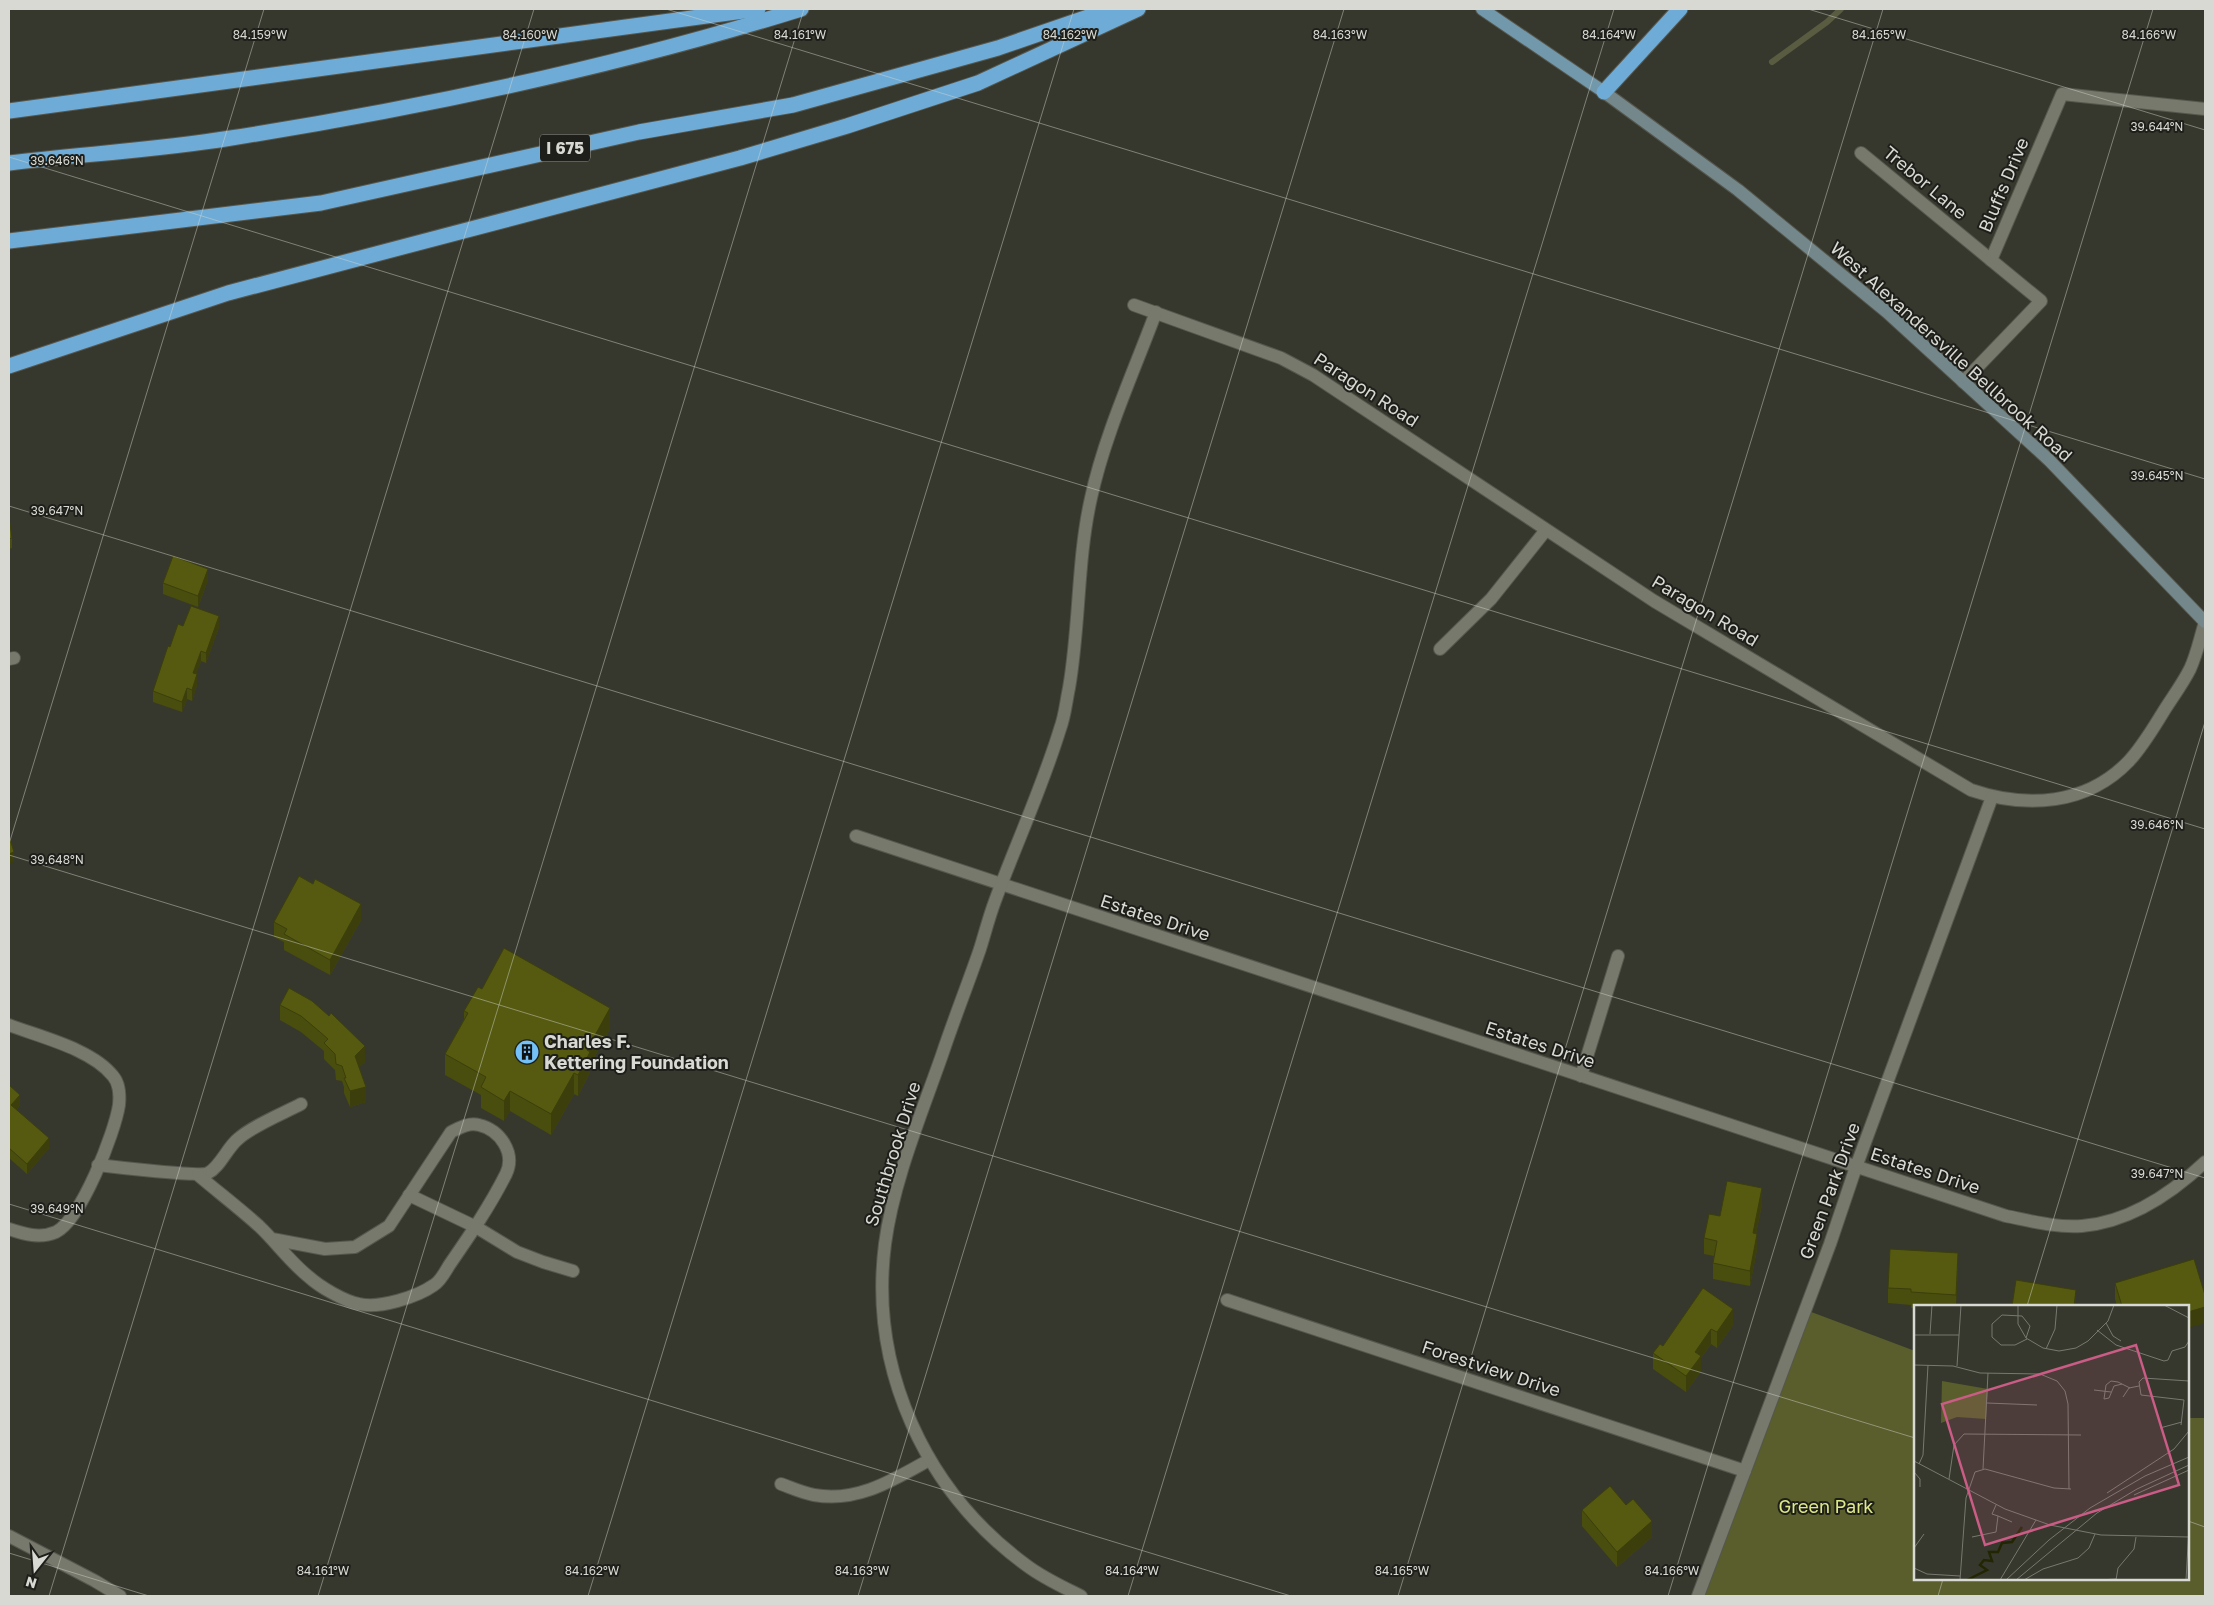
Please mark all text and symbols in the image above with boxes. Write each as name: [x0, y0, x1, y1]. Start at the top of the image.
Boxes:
text: 84.159°W: [233, 27, 288, 42]
text: 84.160°W: [503, 27, 558, 42]
text: 84.161°W: [774, 27, 827, 42]
text: 84.162°W: [1043, 27, 1098, 42]
text: 84.163°W: [1313, 27, 1368, 42]
text: 84.164°W: [1582, 27, 1637, 42]
text: 84.165°W: [1852, 27, 1907, 42]
text: 84.166°W: [2122, 27, 2177, 42]
text: 39.644°N: [2131, 119, 2183, 134]
road number: I 675: [540, 134, 590, 162]
street label: Bluffs Drive: [1973, 134, 2033, 235]
street label: Trebor Lane: [1879, 141, 1972, 224]
text: 39.646°N: [30, 153, 84, 168]
street label: West Alexandersville Bellbrook Road: [1826, 237, 2077, 466]
street label: Paragon Road: [1310, 347, 1423, 431]
text: 39.645°N: [2130, 468, 2184, 483]
text: 39.647°N: [31, 503, 83, 518]
street label: Paragon Road: [1648, 570, 1763, 651]
text: 39.646°N: [2130, 817, 2184, 832]
text: 39.648°N: [30, 852, 84, 867]
street label: Estates Drive: [1098, 889, 1213, 945]
street label: Estates Drive: [1483, 1016, 1598, 1072]
place label: Charles F. Kettering Foundation: [544, 1030, 729, 1073]
building icon: Charles F. Kettering Foundation: [514, 1039, 540, 1065]
street label: Southbrook Drive: [860, 1079, 925, 1229]
street label: Green Park Drive: [1794, 1119, 1864, 1262]
street label: Estates Drive: [1868, 1142, 1983, 1198]
text: 39.647°N: [2131, 1166, 2183, 1181]
text: 39.649°N: [30, 1201, 84, 1216]
inset map: [1914, 1305, 2189, 1580]
street label: Forestview Drive: [1419, 1335, 1563, 1401]
park label: Green Park: [1779, 1495, 1873, 1517]
north arrow: [10, 1545, 60, 1595]
text: 84.161°W: [297, 1563, 350, 1578]
text: 84.162°W: [565, 1563, 620, 1578]
text: 84.163°W: [835, 1563, 890, 1578]
text: 84.164°W: [1105, 1563, 1160, 1578]
text: 84.165°W: [1375, 1563, 1430, 1578]
text: 84.166°W: [1645, 1563, 1700, 1578]
text: N: [23, 1573, 39, 1593]

